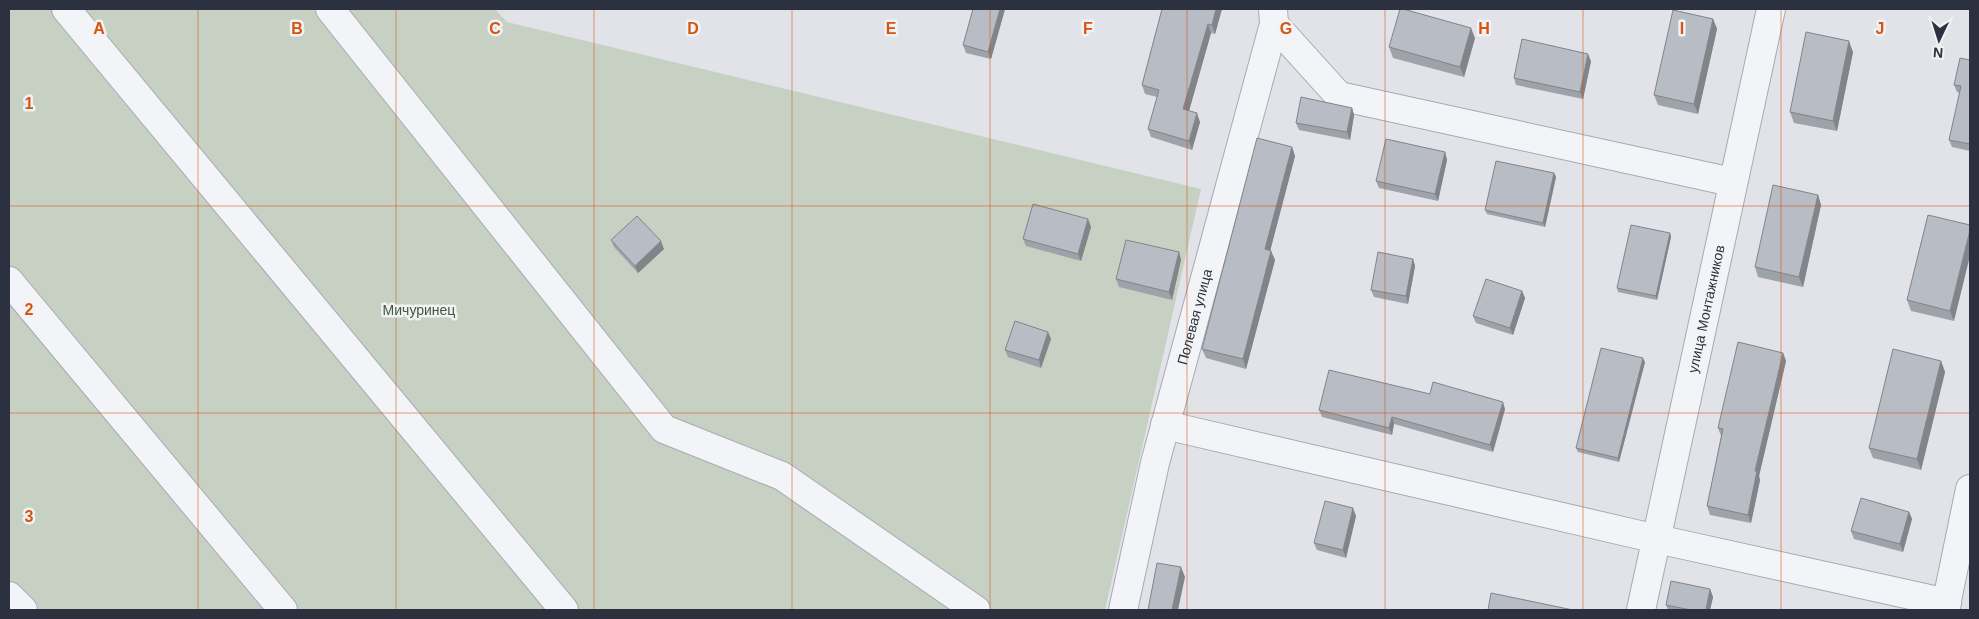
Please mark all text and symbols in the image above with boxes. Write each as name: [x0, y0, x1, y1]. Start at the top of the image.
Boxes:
north arrow: [1914, 15, 1964, 65]
text: A: [93, 20, 105, 37]
text: B: [291, 20, 303, 37]
text: C: [489, 20, 501, 37]
text: D: [687, 20, 699, 37]
text: E: [886, 20, 897, 37]
text: F: [1083, 20, 1093, 37]
text: G: [1280, 20, 1292, 37]
text: H: [1478, 20, 1490, 37]
text: I: [1680, 20, 1684, 37]
text: J: [1876, 20, 1884, 37]
text: N: [1932, 45, 1944, 61]
text: 1: [25, 95, 34, 112]
street label: улица Монтажников: [1685, 244, 1728, 374]
street label: Полевая улица: [1174, 267, 1215, 366]
text: 2: [25, 301, 34, 318]
park label: Мичуринец: [383, 302, 455, 318]
text: 3: [25, 508, 34, 525]

